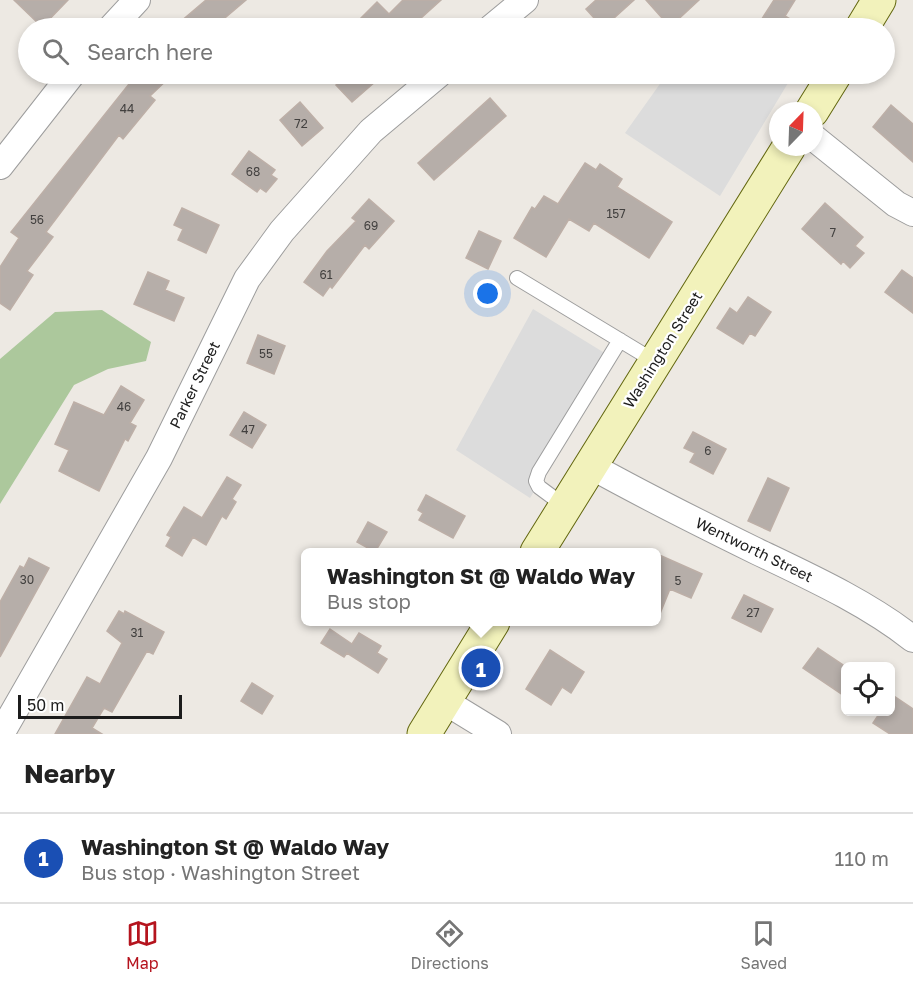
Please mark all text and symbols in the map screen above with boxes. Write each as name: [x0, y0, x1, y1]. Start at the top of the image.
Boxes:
search box: [18, 18, 895, 84]
icon: search: [39, 35, 72, 68]
text: Search here: [87, 38, 213, 65]
house number: 44: [120, 101, 134, 116]
north arrow: [769, 102, 823, 156]
house number: 72: [294, 116, 308, 131]
house number: 68: [246, 164, 260, 179]
house number: 157: [606, 206, 626, 221]
house number: 56: [30, 212, 44, 227]
house number: 69: [364, 218, 378, 233]
house number: 7: [830, 225, 836, 240]
house number: 61: [319, 267, 333, 282]
your location: [473, 279, 502, 308]
street label: Washington Street: [619, 288, 705, 411]
street label: Parker Street: [165, 338, 223, 431]
house number: 55: [259, 346, 273, 361]
house number: 46: [117, 399, 131, 414]
house number: 47: [241, 422, 255, 437]
house number: 6: [704, 443, 712, 458]
street label: Wentworth Street: [693, 513, 816, 585]
popup: [301, 548, 661, 626]
text: Washington St @ Waldo Way: [327, 562, 635, 589]
house number: 30: [20, 572, 34, 587]
house number: 5: [675, 573, 682, 588]
text: Bus stop: [327, 589, 411, 613]
house number: 27: [746, 605, 760, 620]
house number: 31: [131, 625, 144, 640]
pin: 1: [462, 646, 500, 690]
map controls: [841, 662, 895, 716]
button: locate: [841, 662, 895, 716]
scale bar: [18, 692, 182, 720]
text: 50 m: [27, 695, 64, 715]
text: Nearby: [24, 758, 115, 789]
text: Washington St @ Waldo Way: [81, 833, 389, 860]
text: 1: [38, 846, 49, 870]
text: 110 m: [835, 846, 889, 870]
text: Bus stop · Washington Street: [81, 860, 360, 884]
tab: Map: [126, 917, 159, 973]
tab: Directions: [411, 917, 489, 973]
tab: Saved: [740, 917, 787, 973]

